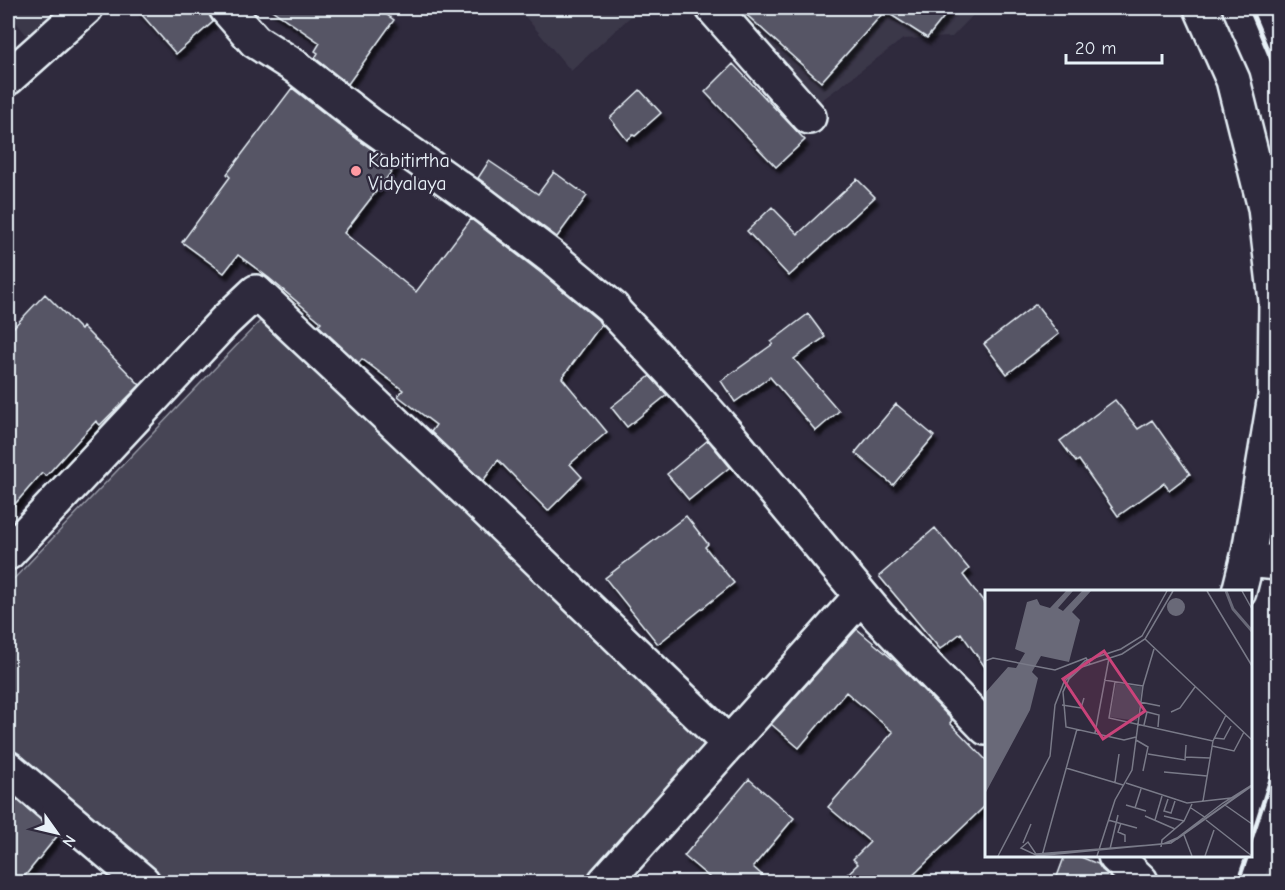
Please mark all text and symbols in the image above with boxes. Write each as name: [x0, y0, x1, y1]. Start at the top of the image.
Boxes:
scale bar: [1066, 27, 1162, 65]
text: 20 m: [1075, 38, 1116, 59]
place label: Kabitirtha Vidyalaya: [368, 149, 450, 195]
marker: Kabitirtha Vidyalaya: [349, 164, 363, 178]
inset map: [985, 590, 1252, 857]
north arrow: [27, 803, 87, 863]
text: N: [58, 831, 79, 850]

